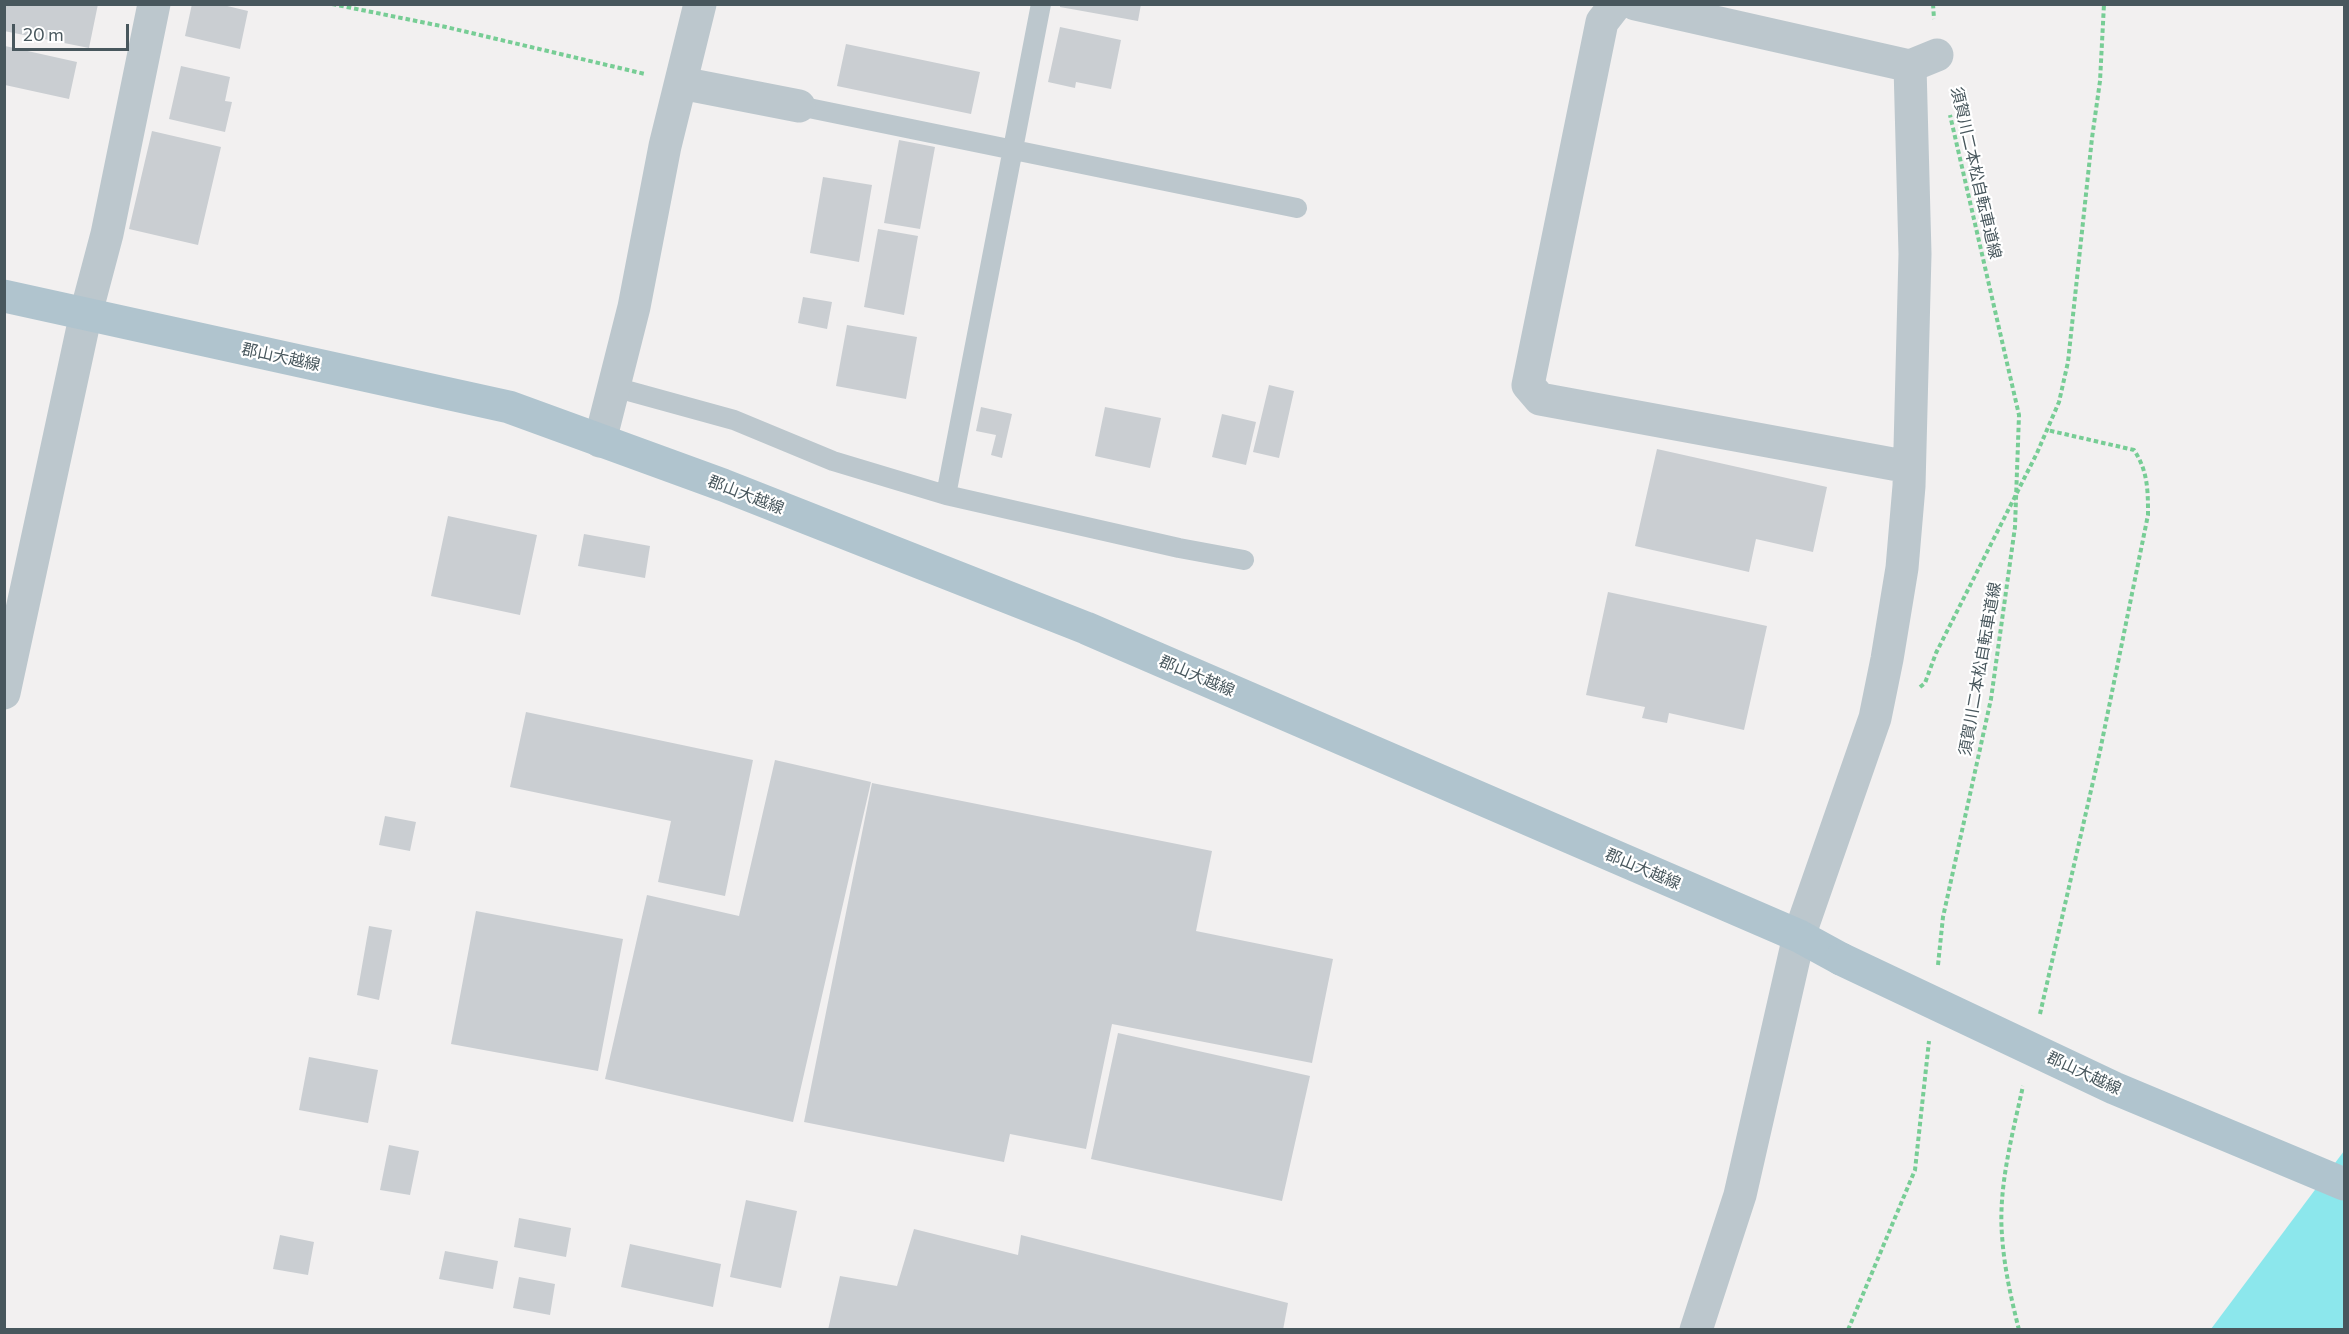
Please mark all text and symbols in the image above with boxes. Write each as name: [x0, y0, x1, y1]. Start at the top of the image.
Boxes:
scale bar: [15, 12, 132, 50]
text: 20 m: [23, 23, 64, 45]
street label: 須賀川二本松自転車道線: [1947, 85, 2005, 261]
street label: 郡山大越線: [240, 339, 322, 375]
street label: 郡山大越線: [705, 472, 787, 518]
street label: 須賀川二本松自転車道線: [1955, 581, 2005, 757]
street label: 郡山大越線: [1156, 652, 1238, 700]
street label: 郡山大越線: [1602, 845, 1684, 893]
street label: 郡山大越線: [2044, 1047, 2124, 1099]

